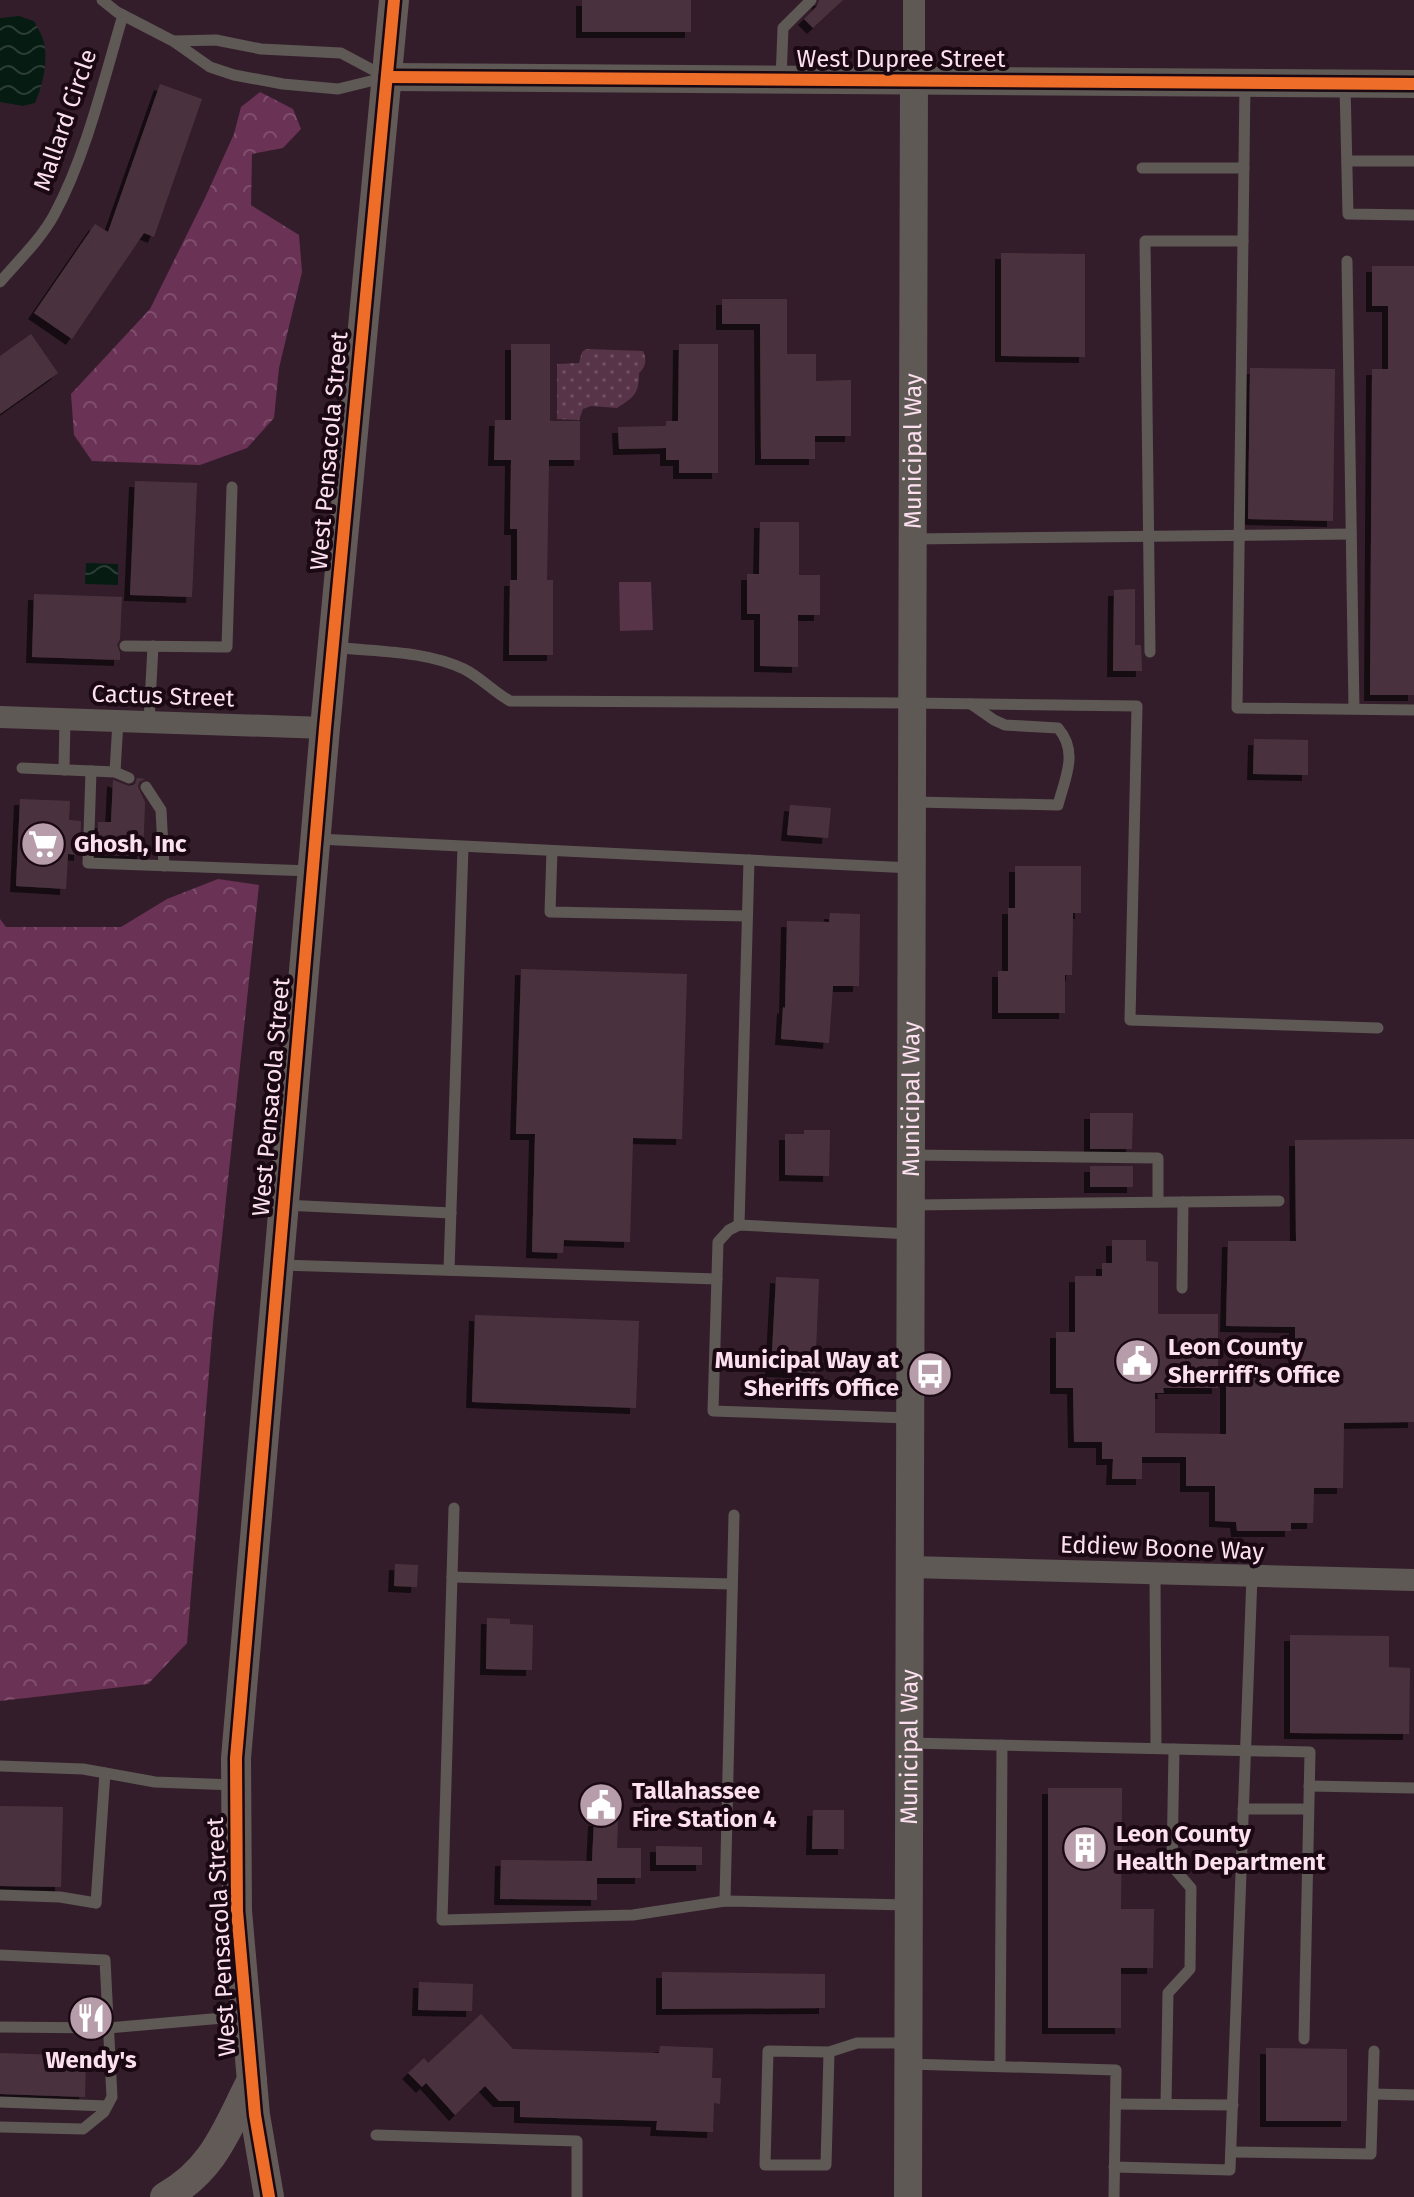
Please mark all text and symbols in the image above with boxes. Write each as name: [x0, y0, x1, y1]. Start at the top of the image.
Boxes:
street label: Mallard Circle: [28, 45, 102, 195]
street label: West Dupree Street: [797, 45, 1006, 73]
street label: West Pensacola Street: [305, 330, 353, 572]
street label: Municipal Way: [899, 373, 927, 529]
street label: Cactus Street: [91, 680, 235, 712]
supermarket icon: Ghosh, Inc: [19, 820, 67, 868]
place label: Ghosh, Inc: [74, 830, 187, 858]
street label: West Pensacola Street: [247, 976, 295, 1218]
street label: Municipal Way: [897, 1021, 925, 1177]
place label: Leon County Sherriff's Office: [1168, 1333, 1340, 1389]
public building icon: Leon County Sherriff's Office: [1113, 1337, 1161, 1385]
place label: Municipal Way at Sheriffs Office: [715, 1346, 900, 1402]
bus stop icon: Municipal Way at Sheriffs Office: [906, 1350, 954, 1398]
street label: Eddiew Boone Way: [1059, 1530, 1265, 1566]
street label: Municipal Way: [895, 1669, 923, 1825]
place label: Tallahassee Fire Station 4: [632, 1777, 777, 1833]
public building icon: Tallahassee Fire Station 4: [577, 1781, 625, 1829]
street label: West Pensacola Street: [201, 1816, 241, 2057]
place label: Leon County Health Department: [1116, 1820, 1326, 1876]
building icon: Leon County Health Department: [1061, 1824, 1109, 1872]
restaurant icon: Wendy's: [67, 1994, 115, 2042]
place label: Wendy's: [45, 2046, 137, 2074]

